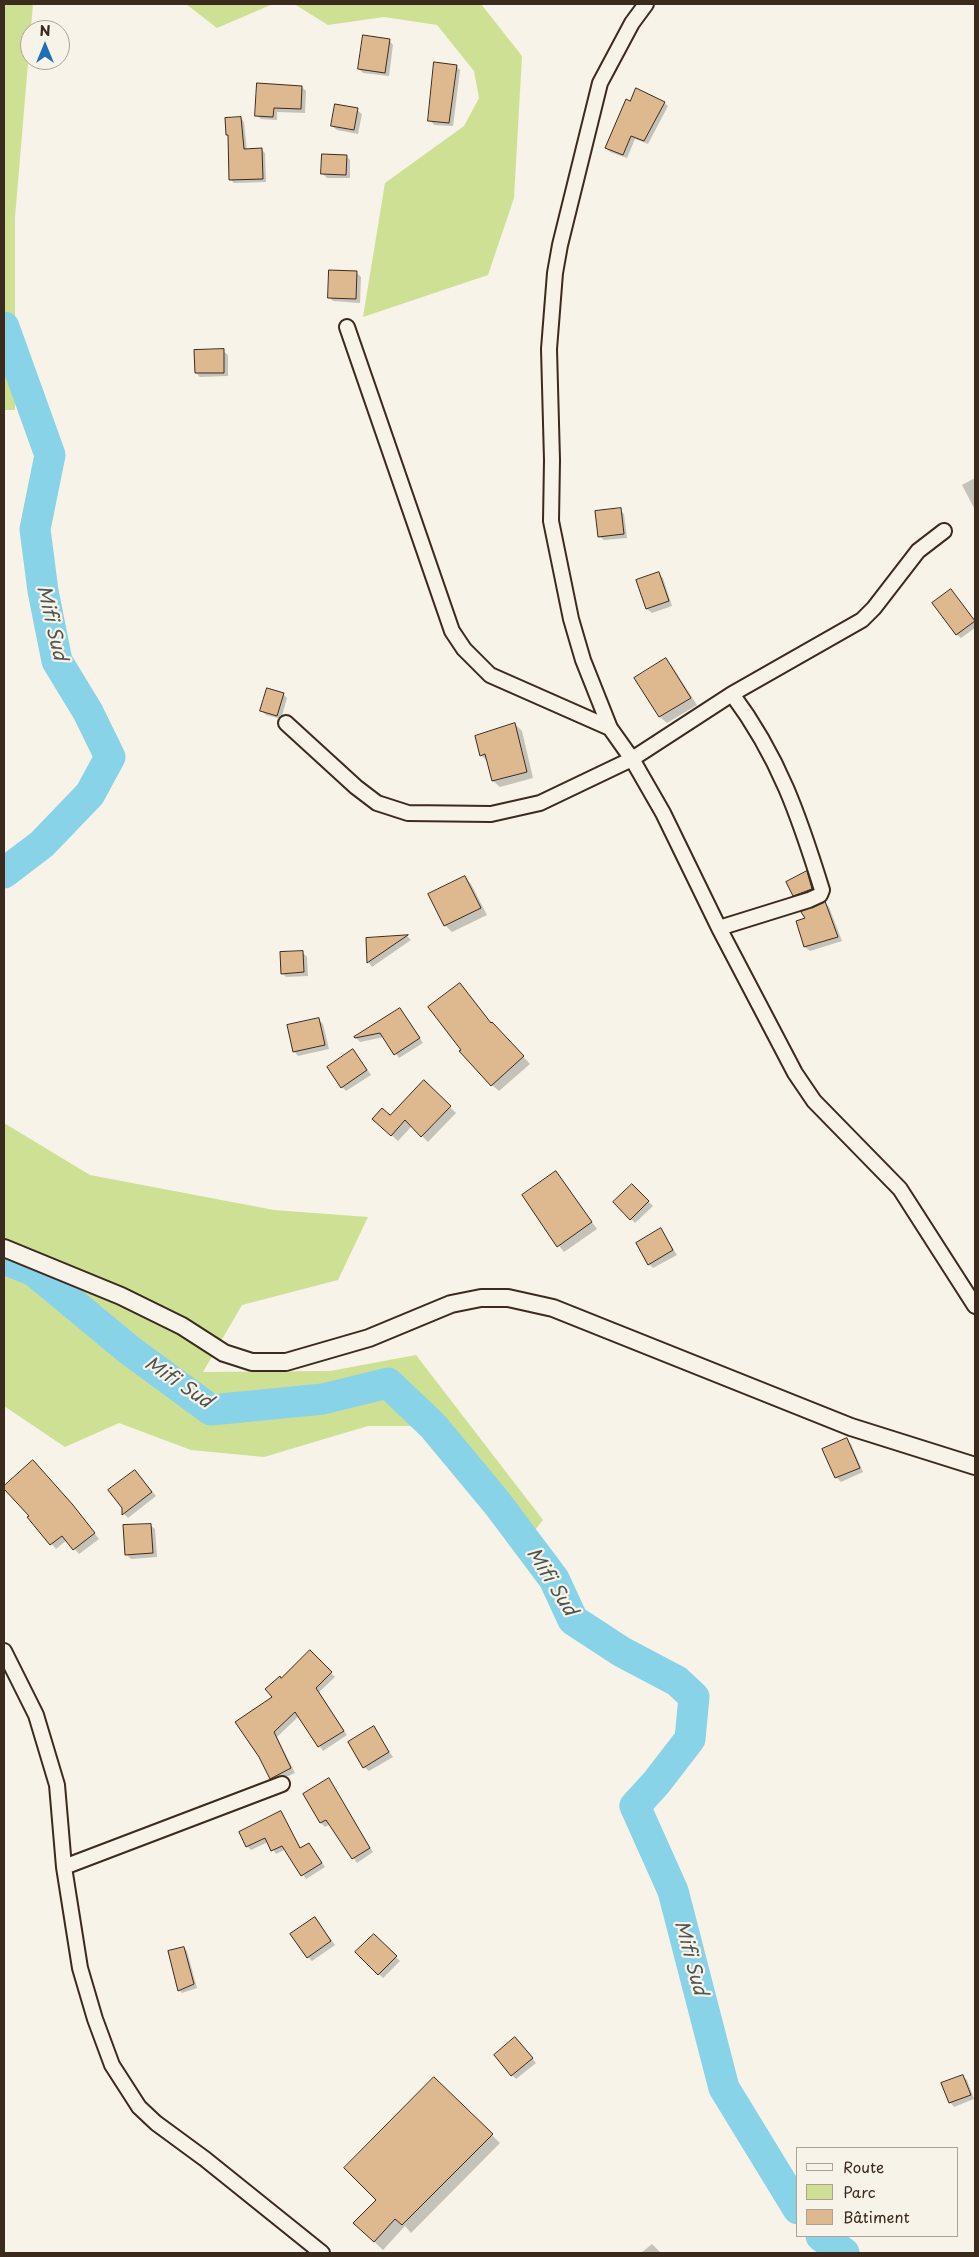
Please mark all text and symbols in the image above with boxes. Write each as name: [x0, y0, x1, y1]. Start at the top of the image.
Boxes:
north arrow: [20, 20, 70, 70]
text: N: [39, 20, 51, 41]
water label: Mifi Sud: [31, 583, 71, 663]
water label: Mifi Sud: [140, 1352, 216, 1414]
water label: Mifi Sud: [521, 1544, 581, 1620]
water label: Mifi Sud: [669, 1918, 711, 1998]
legend: [796, 2147, 959, 2237]
text: Route: [843, 2155, 884, 2178]
text: Parc: [843, 2180, 876, 2203]
text: Bâtiment: [843, 2205, 910, 2228]

